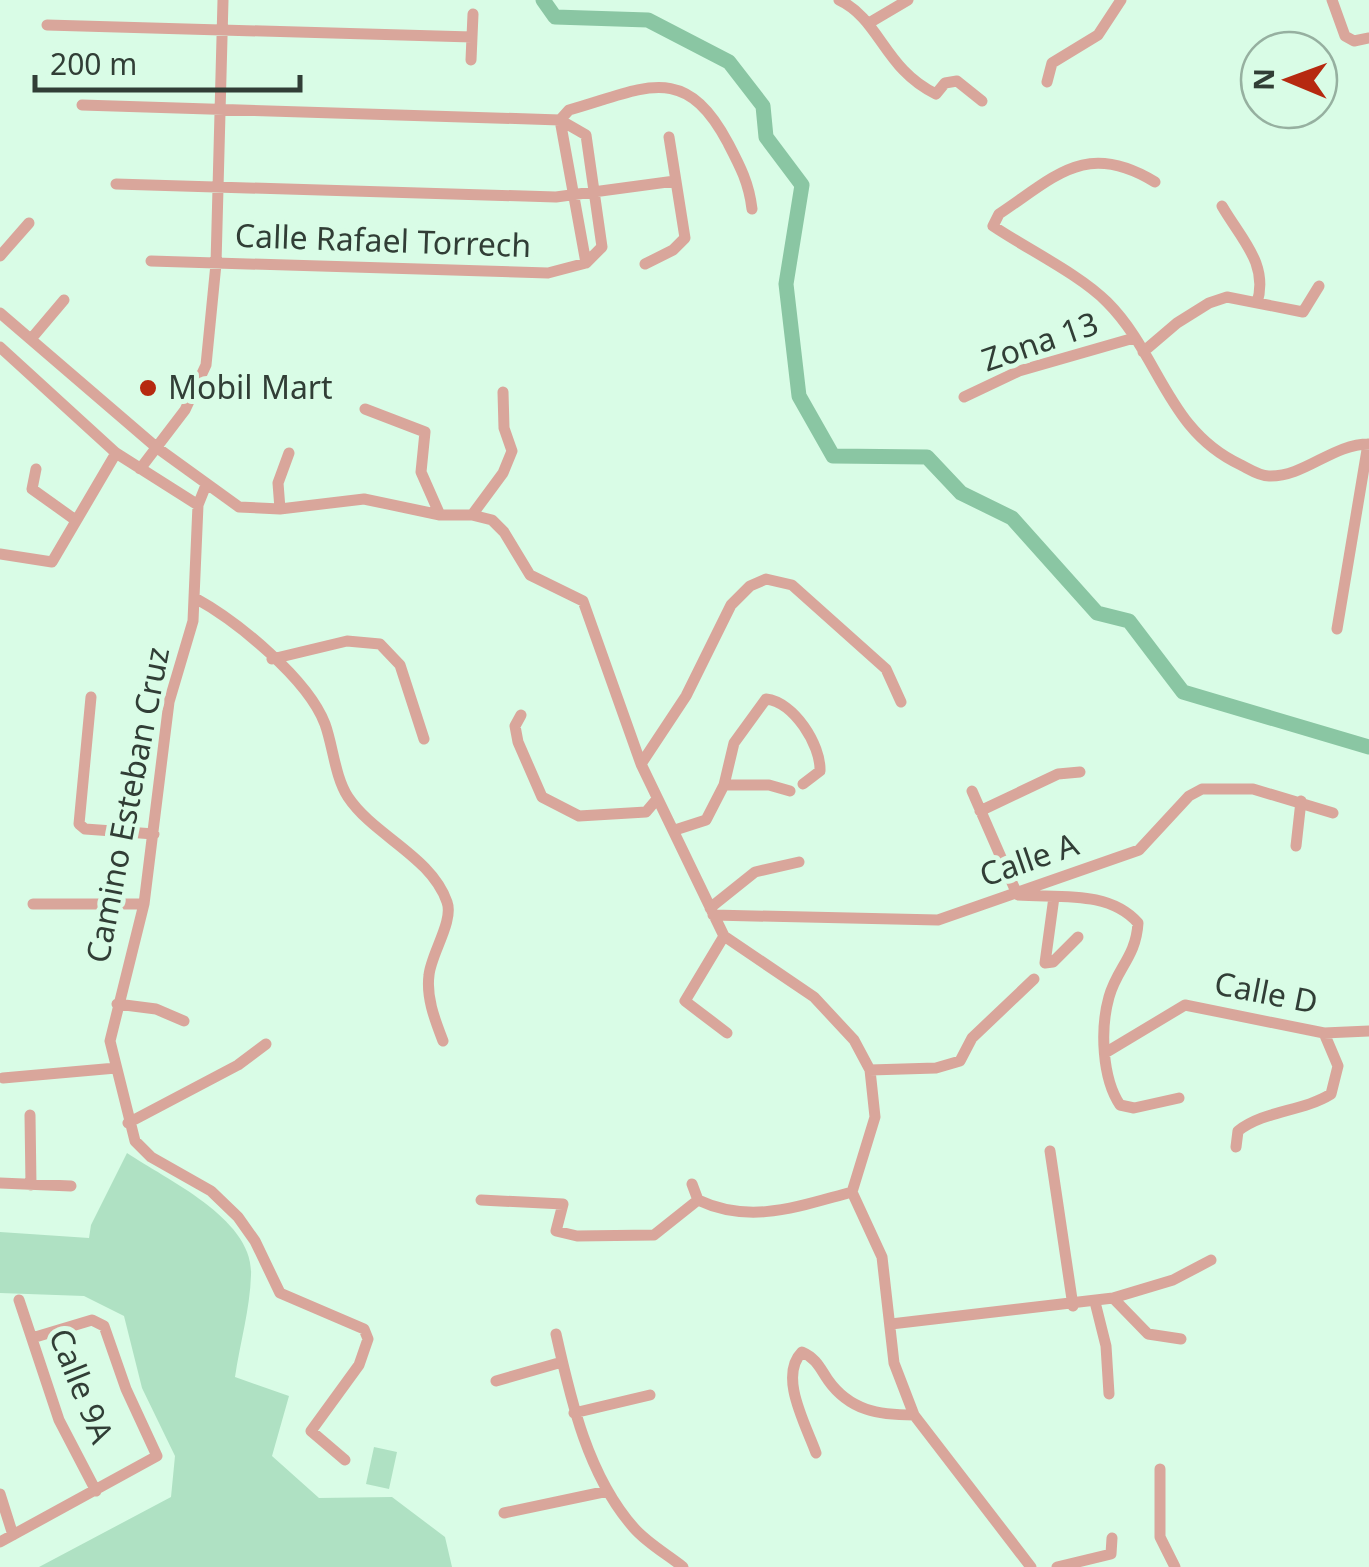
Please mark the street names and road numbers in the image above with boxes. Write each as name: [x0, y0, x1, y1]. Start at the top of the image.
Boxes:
street label: Calle Rafael Torrech: [234, 213, 532, 266]
street label: Zona 13: [976, 301, 1103, 380]
street label: Camino Esteban Cruz: [75, 643, 178, 966]
street label: Calle A: [974, 822, 1084, 895]
street label: Calle D: [1211, 960, 1322, 1023]
street label: Calle 9A: [40, 1322, 125, 1450]

